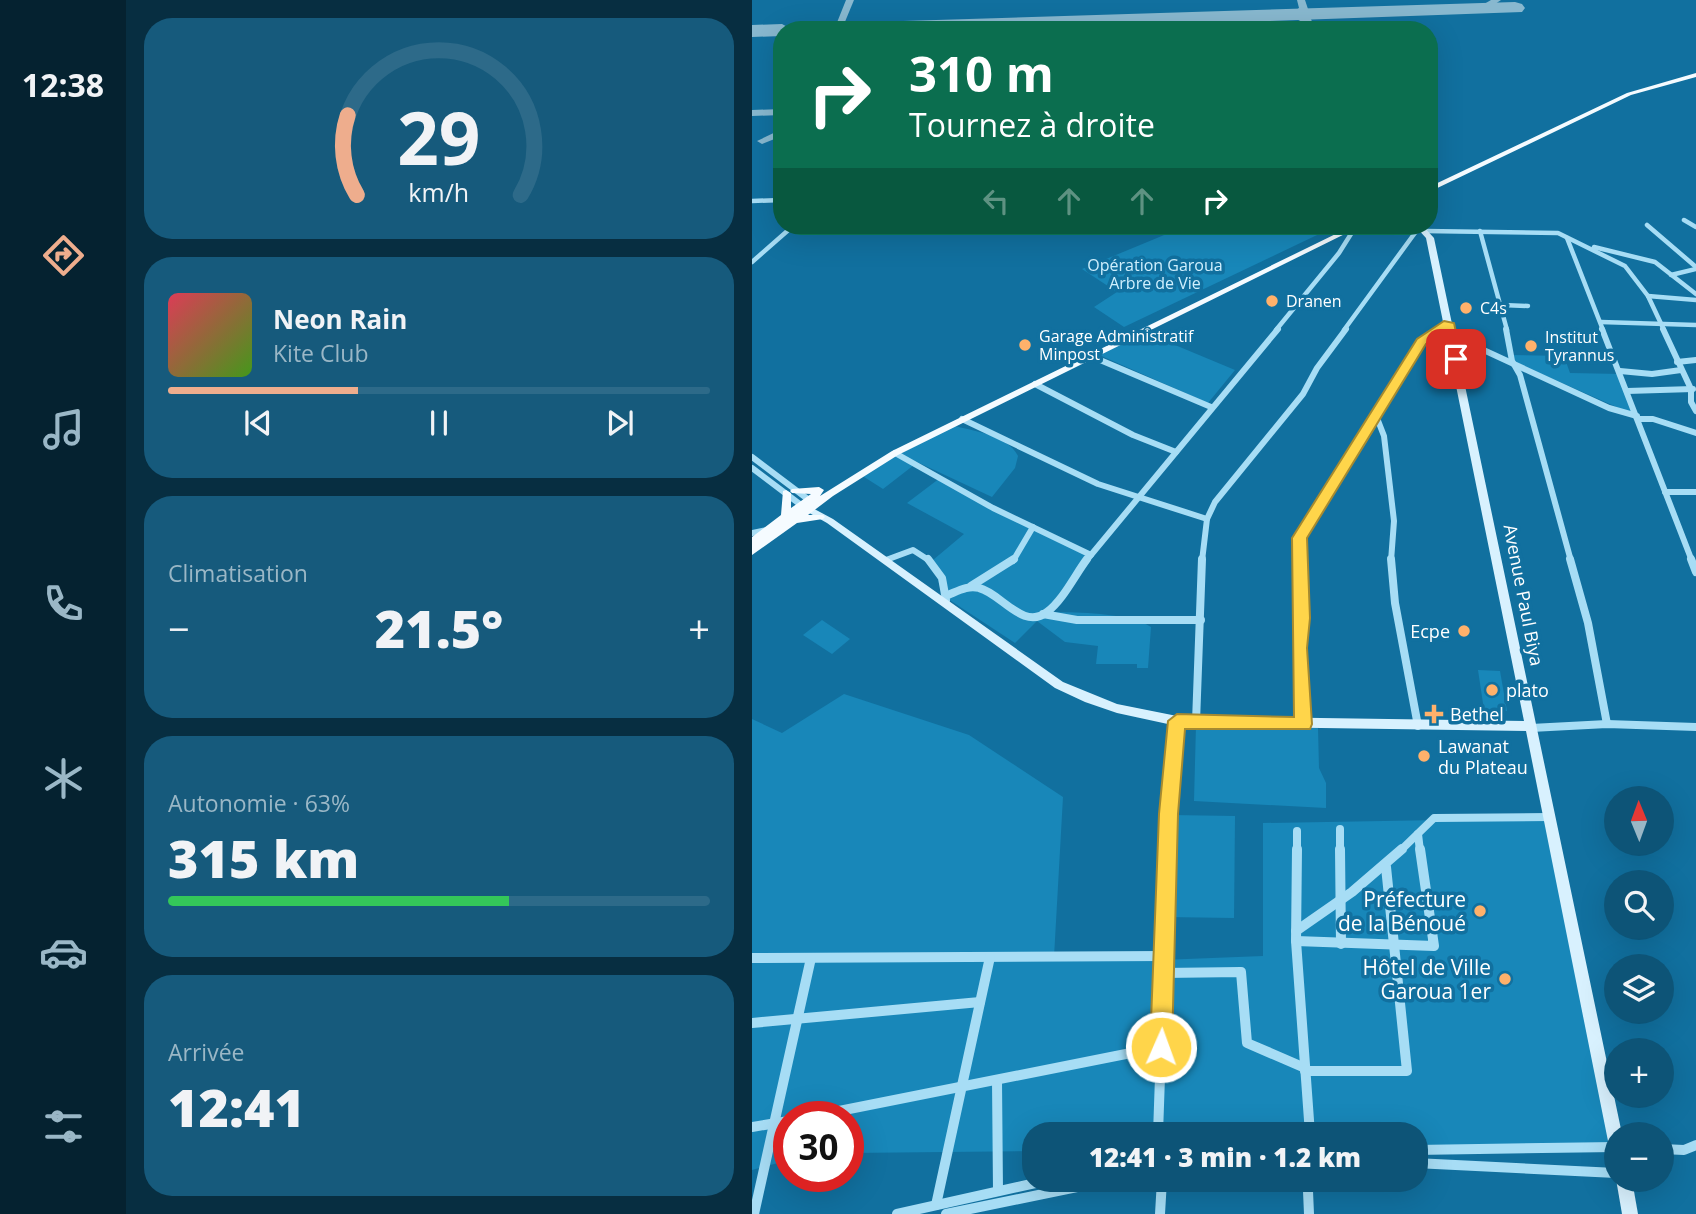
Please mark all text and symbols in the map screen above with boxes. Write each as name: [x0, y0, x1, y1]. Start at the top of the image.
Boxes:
text: 310 m: [909, 40, 1054, 106]
icon: right: [794, 49, 885, 140]
text: 12:38: [22, 63, 104, 106]
text: 29: [397, 87, 481, 186]
text: Tournez à droite: [909, 103, 1155, 146]
text: km/h: [409, 174, 469, 208]
icon: left: [977, 182, 1015, 220]
icon: ahead: [1050, 182, 1088, 220]
icon: ahead: [1123, 182, 1161, 220]
icon: right: [1196, 182, 1234, 220]
icon: directions: [39, 231, 88, 280]
park label: Opération Garoua Arbre de Vie: [1087, 254, 1223, 294]
place label: Dranen: [1286, 290, 1342, 312]
marker: Dranen: [1264, 293, 1280, 309]
place label: C4s: [1480, 297, 1507, 319]
marker: C4s: [1458, 300, 1474, 316]
text: Neon Rain: [273, 301, 407, 337]
place label: Garage Administratif Minpost: [1039, 325, 1195, 365]
place label: Institut Tyrannus: [1545, 326, 1614, 366]
pin: [1426, 329, 1486, 389]
text: Kite Club: [273, 337, 368, 369]
marker: Garage Administratif Minpost: [1017, 337, 1033, 353]
marker: Institut Tyrannus: [1523, 338, 1539, 354]
icon: arrive: [1437, 340, 1475, 378]
icon: previous: [239, 404, 277, 442]
icon: pause: [420, 404, 458, 442]
icon: next: [601, 404, 639, 442]
icon: music: [39, 405, 88, 454]
street label: Avenue Paul Biya: [1499, 522, 1549, 668]
text: Climatisation: [168, 557, 308, 589]
icon: phone: [39, 579, 88, 628]
text: 21.5°: [375, 592, 503, 663]
text: −: [168, 602, 190, 654]
text: +: [688, 602, 710, 654]
place label: Ecpe: [1410, 619, 1450, 643]
marker: Ecpe: [1456, 623, 1472, 639]
place label: plato: [1506, 678, 1549, 702]
marker: plato: [1484, 682, 1500, 698]
place label: Bethel: [1450, 702, 1504, 726]
marker: Bethel: [1424, 704, 1444, 724]
place label: Lawanat du Plateau: [1438, 734, 1528, 779]
marker: Lawanat du Plateau: [1416, 748, 1432, 764]
icon: climate: [39, 754, 88, 803]
north arrow: [1604, 786, 1674, 856]
map controls: [1604, 786, 1674, 1192]
text: Autonomie · 63%: [168, 787, 350, 819]
text: 315 km: [168, 822, 359, 893]
button: search: [1604, 870, 1674, 940]
place label: Préfecture de la Bénoué: [1338, 885, 1466, 937]
marker: Préfecture de la Bénoué: [1472, 903, 1488, 919]
icon: car: [39, 928, 88, 977]
place label: Hôtel de Ville Garoua 1er: [1363, 953, 1491, 1005]
button: layers: [1604, 954, 1674, 1024]
marker: Hôtel de Ville Garoua 1er: [1497, 971, 1513, 987]
position arrow: [1124, 1010, 1198, 1084]
text: Arrivée: [168, 1036, 244, 1068]
button: +: [1604, 1038, 1674, 1108]
text: 12:41: [168, 1071, 305, 1142]
speed limit sign: 30: [773, 1101, 864, 1192]
icon: filters: [39, 1102, 88, 1151]
button: −: [1604, 1122, 1674, 1192]
text: 12:41 · 3 min · 1.2 km: [1089, 1139, 1361, 1175]

